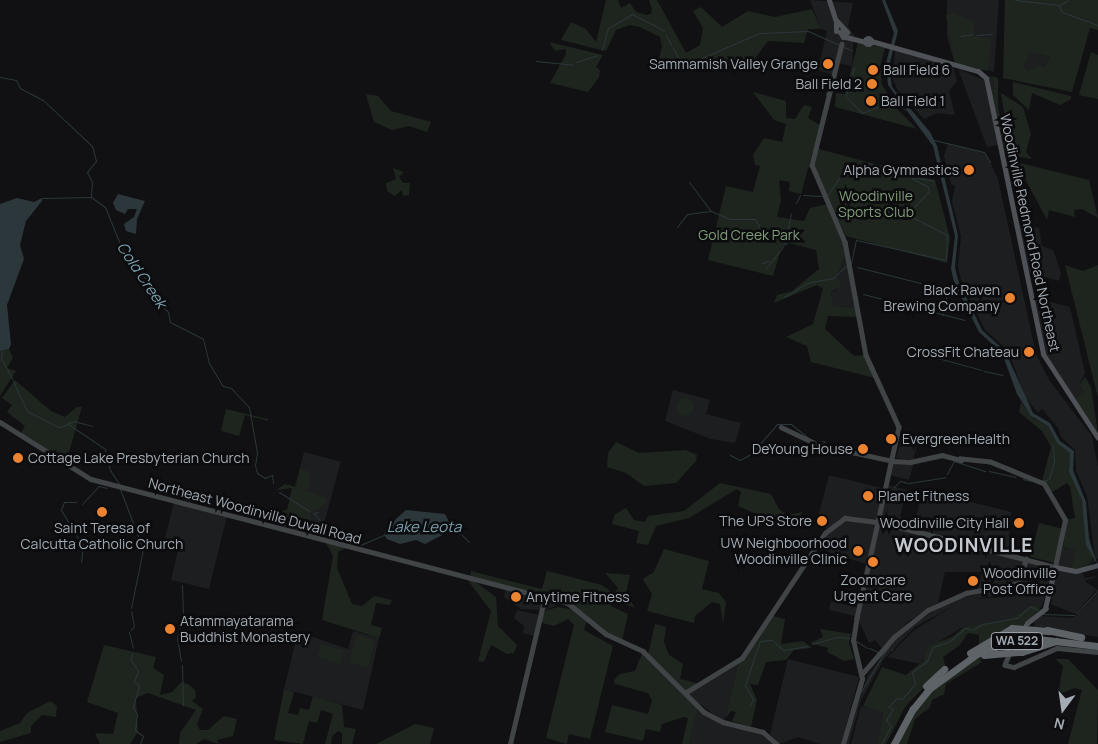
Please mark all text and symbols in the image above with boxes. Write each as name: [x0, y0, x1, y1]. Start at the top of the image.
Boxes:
place label: Sammamish Valley Grange: [649, 56, 818, 72]
marker: Sammamish Valley Grange: [822, 58, 834, 70]
place label: Ball Field 6: [883, 62, 950, 78]
marker: Ball Field 6: [867, 64, 879, 76]
place label: Ball Field 2: [795, 76, 862, 92]
marker: Ball Field 2: [866, 78, 878, 90]
place label: Ball Field 1: [881, 93, 945, 109]
marker: Ball Field 1: [865, 95, 877, 107]
street label: Woodinville Redmond Road Northeast: [997, 112, 1063, 354]
place label: Alpha Gymnastics: [843, 162, 959, 178]
marker: Alpha Gymnastics: [963, 164, 975, 176]
park label: Woodinville Sports Club: [838, 188, 914, 220]
park label: Gold Creek Park: [698, 227, 800, 243]
water label: Cold Creek: [113, 238, 171, 312]
place label: Black Raven Brewing Company: [884, 282, 1000, 314]
marker: Black Raven Brewing Company: [1004, 292, 1016, 304]
place label: CrossFit Chateau: [907, 344, 1019, 360]
marker: CrossFit Chateau: [1023, 346, 1035, 358]
place label: EvergreenHealth: [902, 431, 1010, 447]
marker: EvergreenHealth: [884, 432, 898, 446]
place label: DeYoung House: [752, 441, 853, 457]
marker: DeYoung House: [857, 443, 869, 455]
place label: Cottage Lake Presbyterian Church: [28, 450, 250, 466]
marker: Cottage Lake Presbyterian Church: [12, 452, 24, 464]
street label: Northeast Woodinville Duvall Road: [147, 474, 363, 548]
place label: Planet Fitness: [878, 488, 969, 504]
marker: Planet Fitness: [862, 490, 874, 502]
marker: Saint Teresa of Calcutta Catholic Church: [96, 506, 108, 518]
place label: The UPS Store: [719, 513, 812, 529]
marker: The UPS Store: [816, 515, 828, 527]
place label: Woodinville City Hall: [880, 515, 1009, 531]
marker: Woodinville City Hall: [1013, 517, 1025, 529]
water label: Lake Leota: [387, 518, 461, 536]
place label: Saint Teresa of Calcutta Catholic Church: [21, 520, 183, 552]
place label: UW Neighboorhood Woodinville Clinic: [721, 535, 847, 568]
district label: WOODINVILLE: [893, 535, 1035, 557]
marker: UW Neighboorhood Woodinville Clinic: [851, 544, 865, 558]
marker: Zoomcare Urgent Care: [866, 555, 880, 569]
place label: Woodinville Post Office: [983, 565, 1057, 598]
place label: Zoomcare Urgent Care: [834, 572, 912, 604]
marker: Woodinville Post Office: [967, 575, 979, 587]
place label: Anytime Fitness: [526, 589, 630, 605]
marker: Anytime Fitness: [510, 591, 522, 603]
place label: Atammayatarama Buddhist Monastery: [180, 613, 310, 646]
marker: Atammayatarama Buddhist Monastery: [164, 623, 176, 635]
road number: WA 522: [991, 631, 1043, 650]
north arrow: [1038, 684, 1088, 734]
text: N: [1052, 714, 1066, 734]

